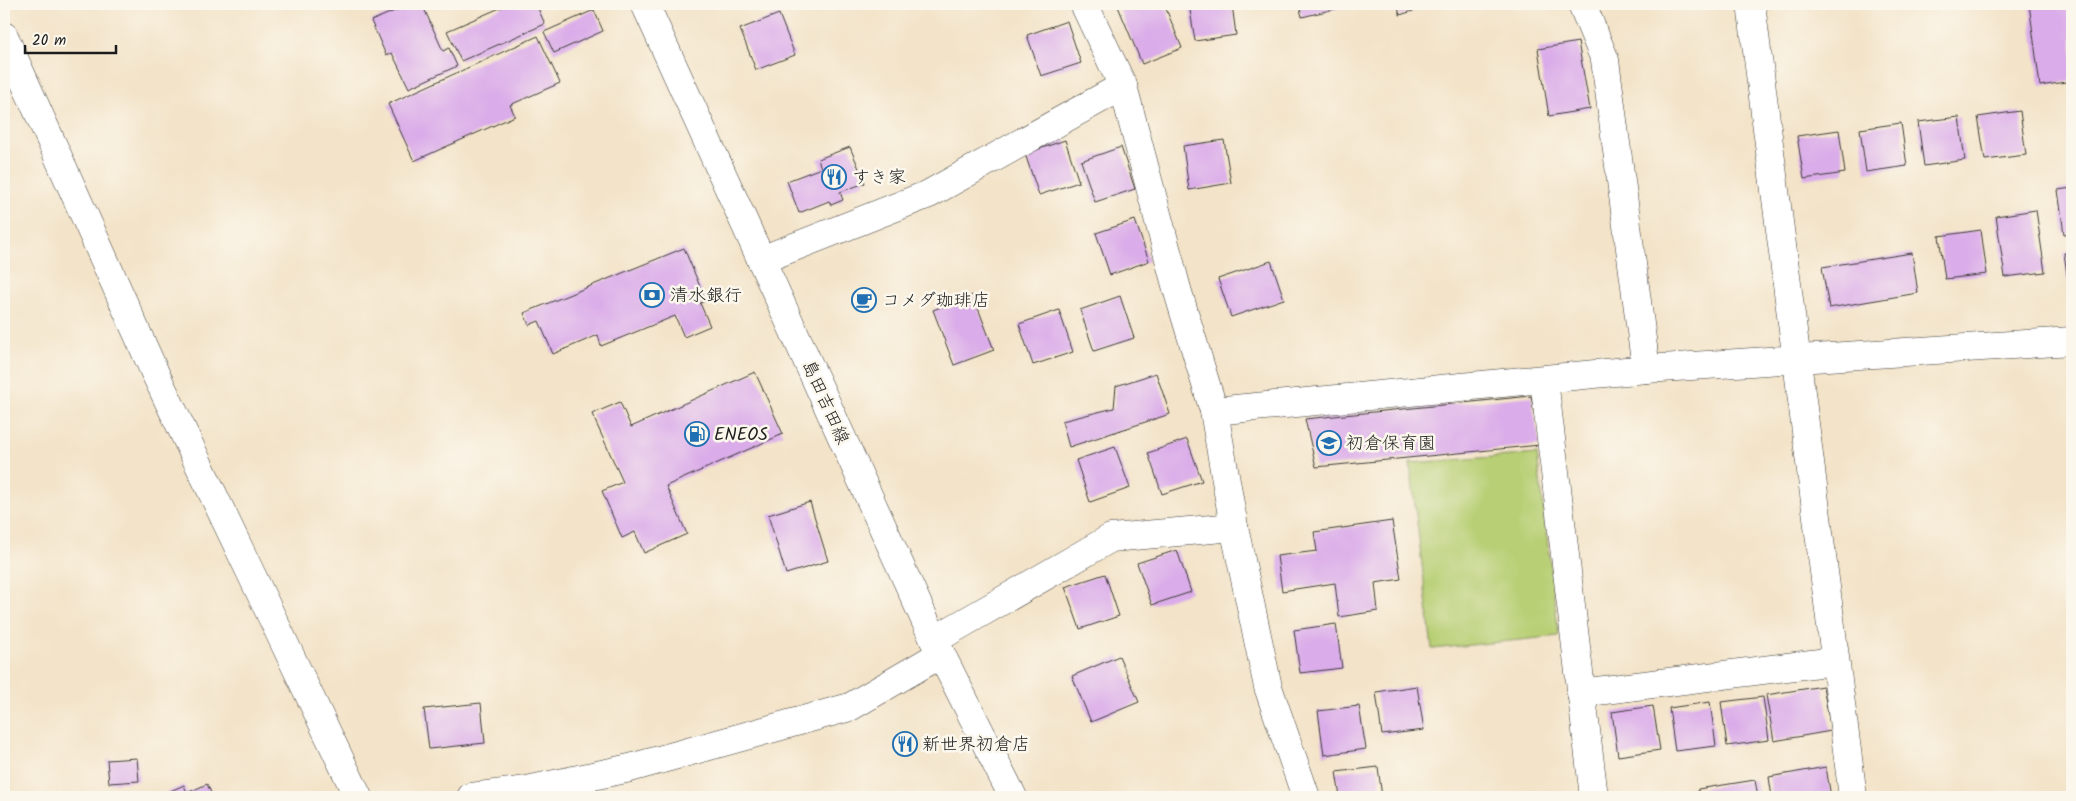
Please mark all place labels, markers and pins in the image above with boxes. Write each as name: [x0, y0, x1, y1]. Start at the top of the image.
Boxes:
restaurant icon: すき家: [821, 164, 847, 190]
place label: すき家: [852, 164, 906, 193]
bank icon: 清水銀行: [639, 282, 665, 308]
place label: 清水銀行: [670, 282, 742, 311]
cafe icon: コメダ珈琲店: [851, 287, 877, 313]
place label: コメダ珈琲店: [882, 287, 990, 316]
fuel station icon: ENEOS: [684, 421, 710, 447]
place label: ENEOS: [714, 421, 768, 450]
school or university icon: 初倉保育園: [1316, 430, 1342, 456]
place label: 初倉保育園: [1346, 430, 1436, 459]
restaurant icon: 新世界初倉店: [892, 731, 918, 757]
place label: 新世界初倉店: [922, 731, 1030, 760]

